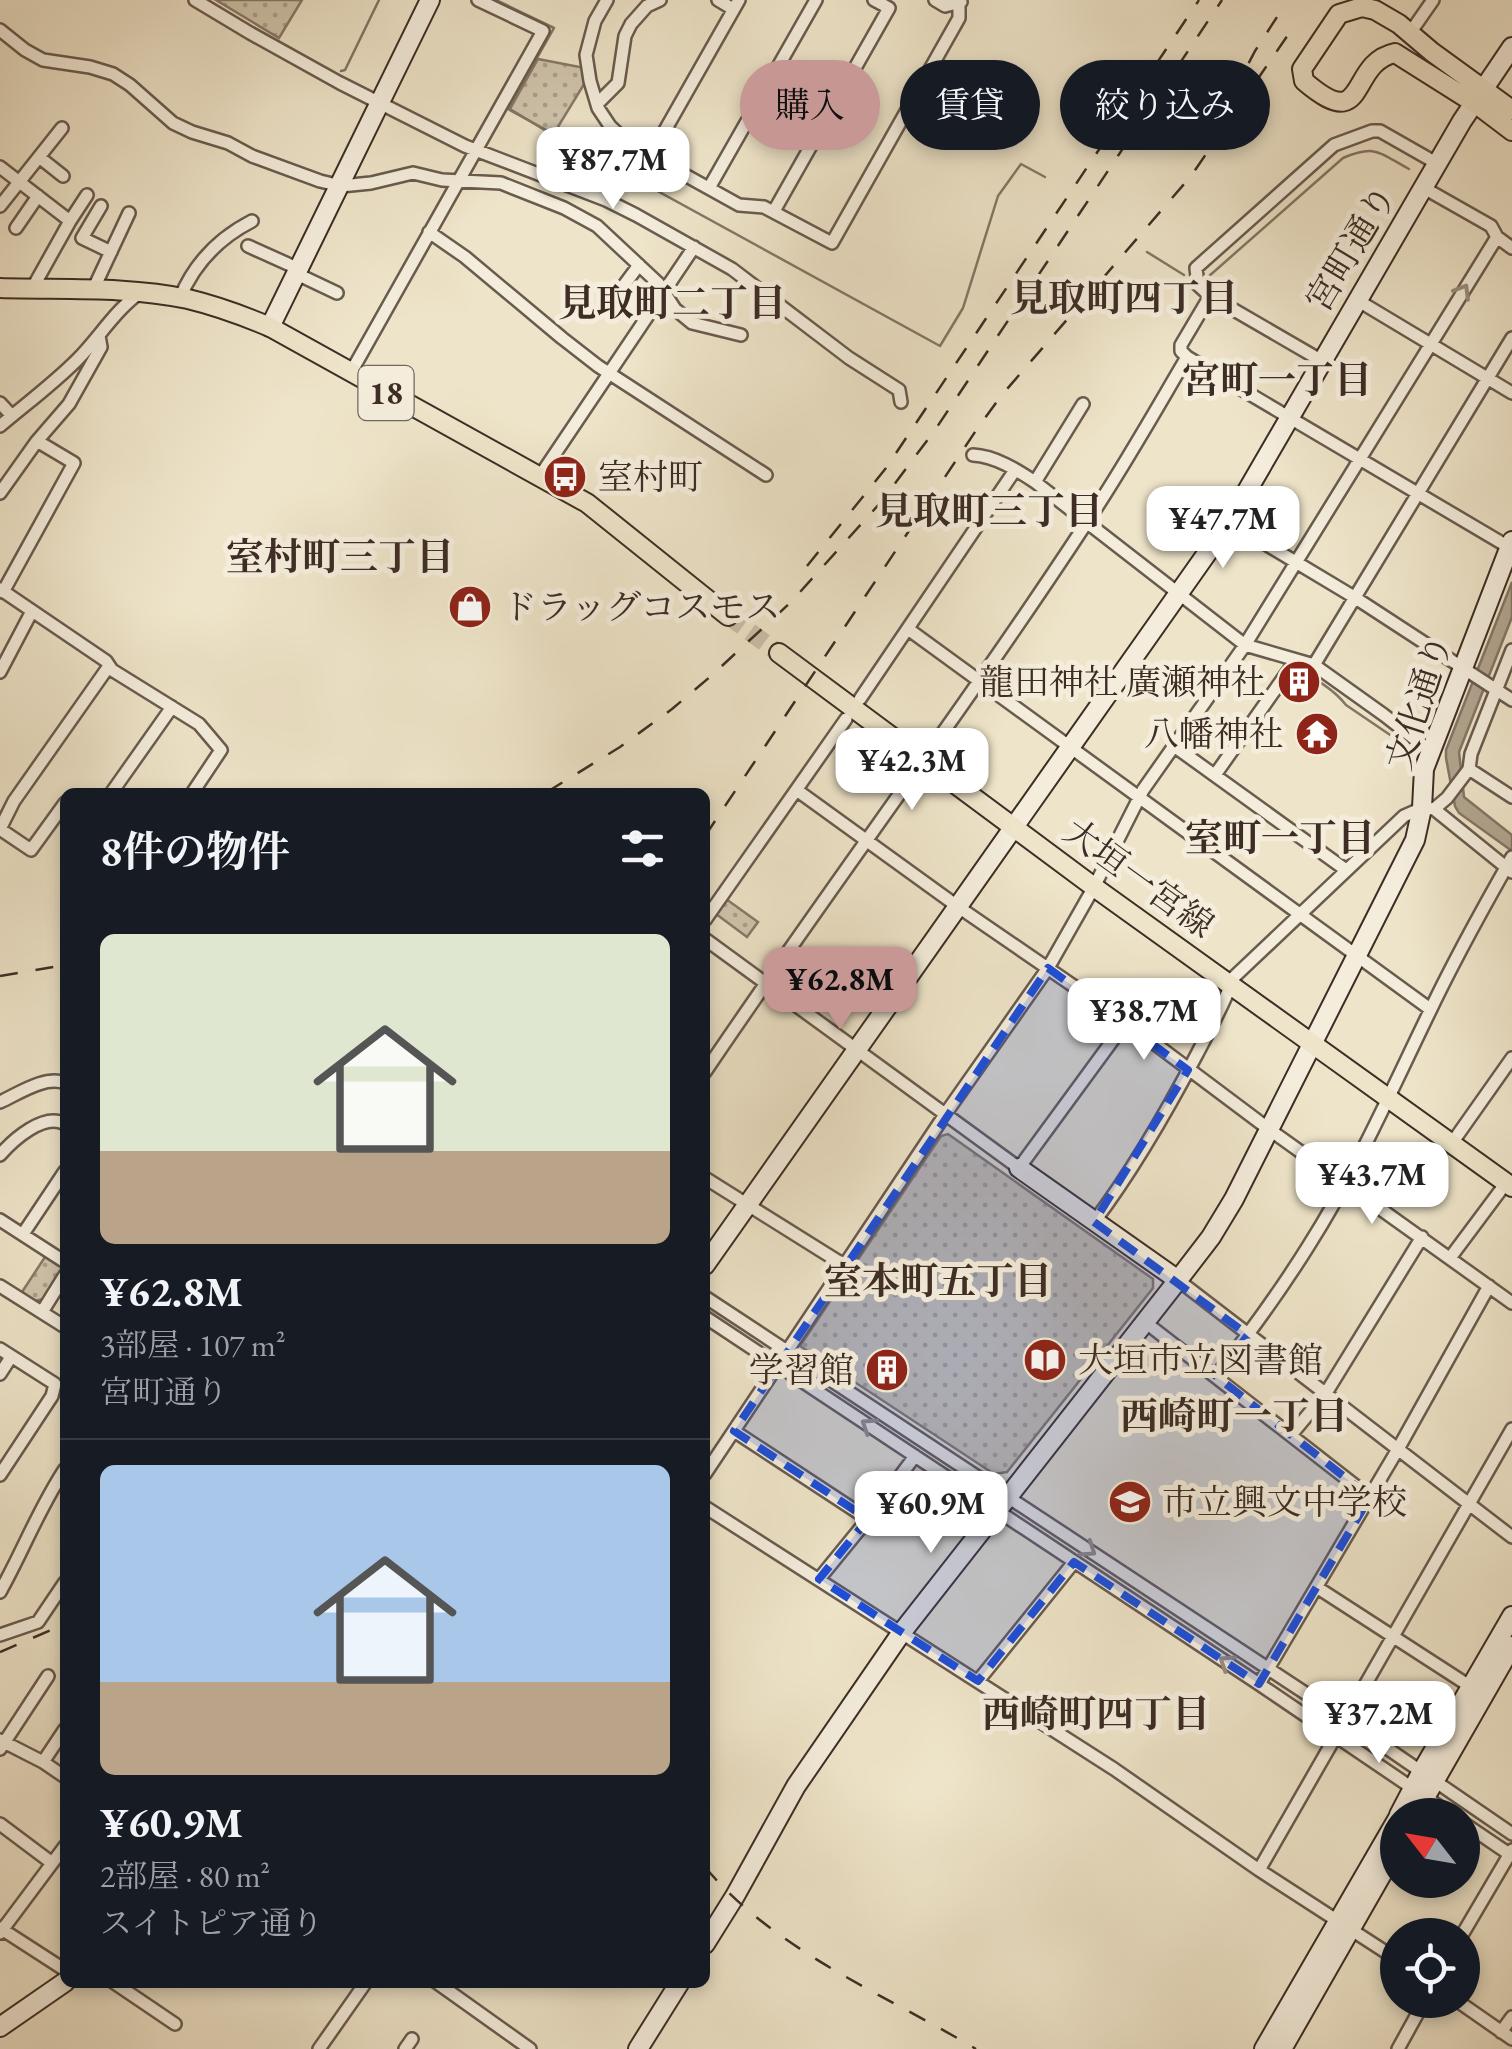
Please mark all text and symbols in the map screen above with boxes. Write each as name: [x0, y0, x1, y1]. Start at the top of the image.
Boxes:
chip: 購入: [740, 60, 880, 150]
chip: 賃貸: [900, 60, 1040, 150]
chip: 絞り込み: [1060, 60, 1270, 150]
pin: ¥87.7M: [532, 127, 694, 212]
text: ¥87.7M: [559, 138, 667, 180]
street label: 宮町通り: [1295, 176, 1406, 319]
district label: 見取町四丁目: [1010, 273, 1238, 322]
district label: 見取町二丁目: [558, 278, 786, 327]
one-way arrow: [1451, 283, 1470, 301]
district label: 宮町一丁目: [1182, 355, 1372, 404]
road number: 18: [358, 366, 414, 420]
bus stop icon: 室村町: [542, 454, 588, 500]
place label: 室村町: [598, 454, 703, 499]
district label: 見取町三丁目: [875, 486, 1103, 535]
pin: ¥47.7M: [1142, 486, 1304, 571]
text: ¥47.7M: [1169, 497, 1277, 539]
district label: 室村町三丁目: [226, 532, 454, 581]
shop icon: ドラッグコスモス: [447, 584, 493, 630]
place label: ドラッグコスモス: [502, 584, 781, 629]
street label: 文化通り: [1375, 628, 1462, 775]
place label: 龍田神社 廣瀬神社: [979, 659, 1266, 704]
building icon: 龍田神社 廣瀬神社: [1276, 659, 1322, 705]
place label: 八幡神社: [1144, 711, 1284, 756]
temple icon: 八幡神社: [1294, 711, 1340, 757]
pin: ¥42.3M: [831, 728, 993, 813]
text: ¥42.3M: [858, 739, 966, 781]
street label: 大垣一宮線: [1055, 808, 1223, 947]
district label: 室町一丁目: [1185, 813, 1375, 862]
icon: filters: [615, 821, 670, 876]
text: 8件の物件: [100, 824, 290, 879]
pin: ¥62.8M: [759, 947, 921, 1032]
text: ¥62.8M: [786, 958, 894, 1000]
pin: ¥38.7M: [1063, 978, 1225, 1063]
text: ¥38.7M: [1090, 989, 1198, 1031]
icon: home: [295, 999, 475, 1179]
pin: ¥43.7M: [1291, 1142, 1453, 1227]
text: ¥43.7M: [1318, 1153, 1426, 1195]
district label: 室本町五丁目: [824, 1256, 1052, 1305]
text: ¥62.8M: [100, 1264, 243, 1319]
text: 3部屋 · 107 m²: [100, 1324, 286, 1366]
library icon: 大垣市立図書館: [1022, 1337, 1068, 1383]
place label: 大垣市立図書館: [1078, 1337, 1323, 1382]
place label: 学習館: [749, 1347, 854, 1392]
building icon: 学習館: [864, 1347, 910, 1393]
text: 宮町通り: [100, 1371, 228, 1413]
district label: 西崎町一丁目: [1120, 1391, 1348, 1440]
one-way arrow: [860, 1419, 878, 1438]
pin: ¥60.9M: [850, 1471, 1012, 1556]
school or university icon: 市立興文中学校: [1107, 1479, 1153, 1525]
place label: 市立興文中学校: [1162, 1479, 1407, 1524]
text: ¥60.9M: [877, 1482, 985, 1524]
icon: home: [295, 1530, 475, 1710]
one-way arrow: [1078, 1537, 1096, 1556]
one-way arrow: [1219, 1656, 1237, 1675]
pin: ¥37.2M: [1298, 1681, 1460, 1766]
district label: 西崎町四丁目: [982, 1689, 1210, 1738]
text: ¥37.2M: [1325, 1692, 1433, 1734]
text: ¥60.9M: [100, 1795, 243, 1850]
north arrow: [1380, 1798, 1480, 1898]
map controls: [1380, 1798, 1480, 2018]
text: 2部屋 · 80 m²: [100, 1855, 270, 1897]
text: スイトピア通り: [100, 1902, 323, 1944]
button: locate: [1380, 1918, 1480, 2018]

